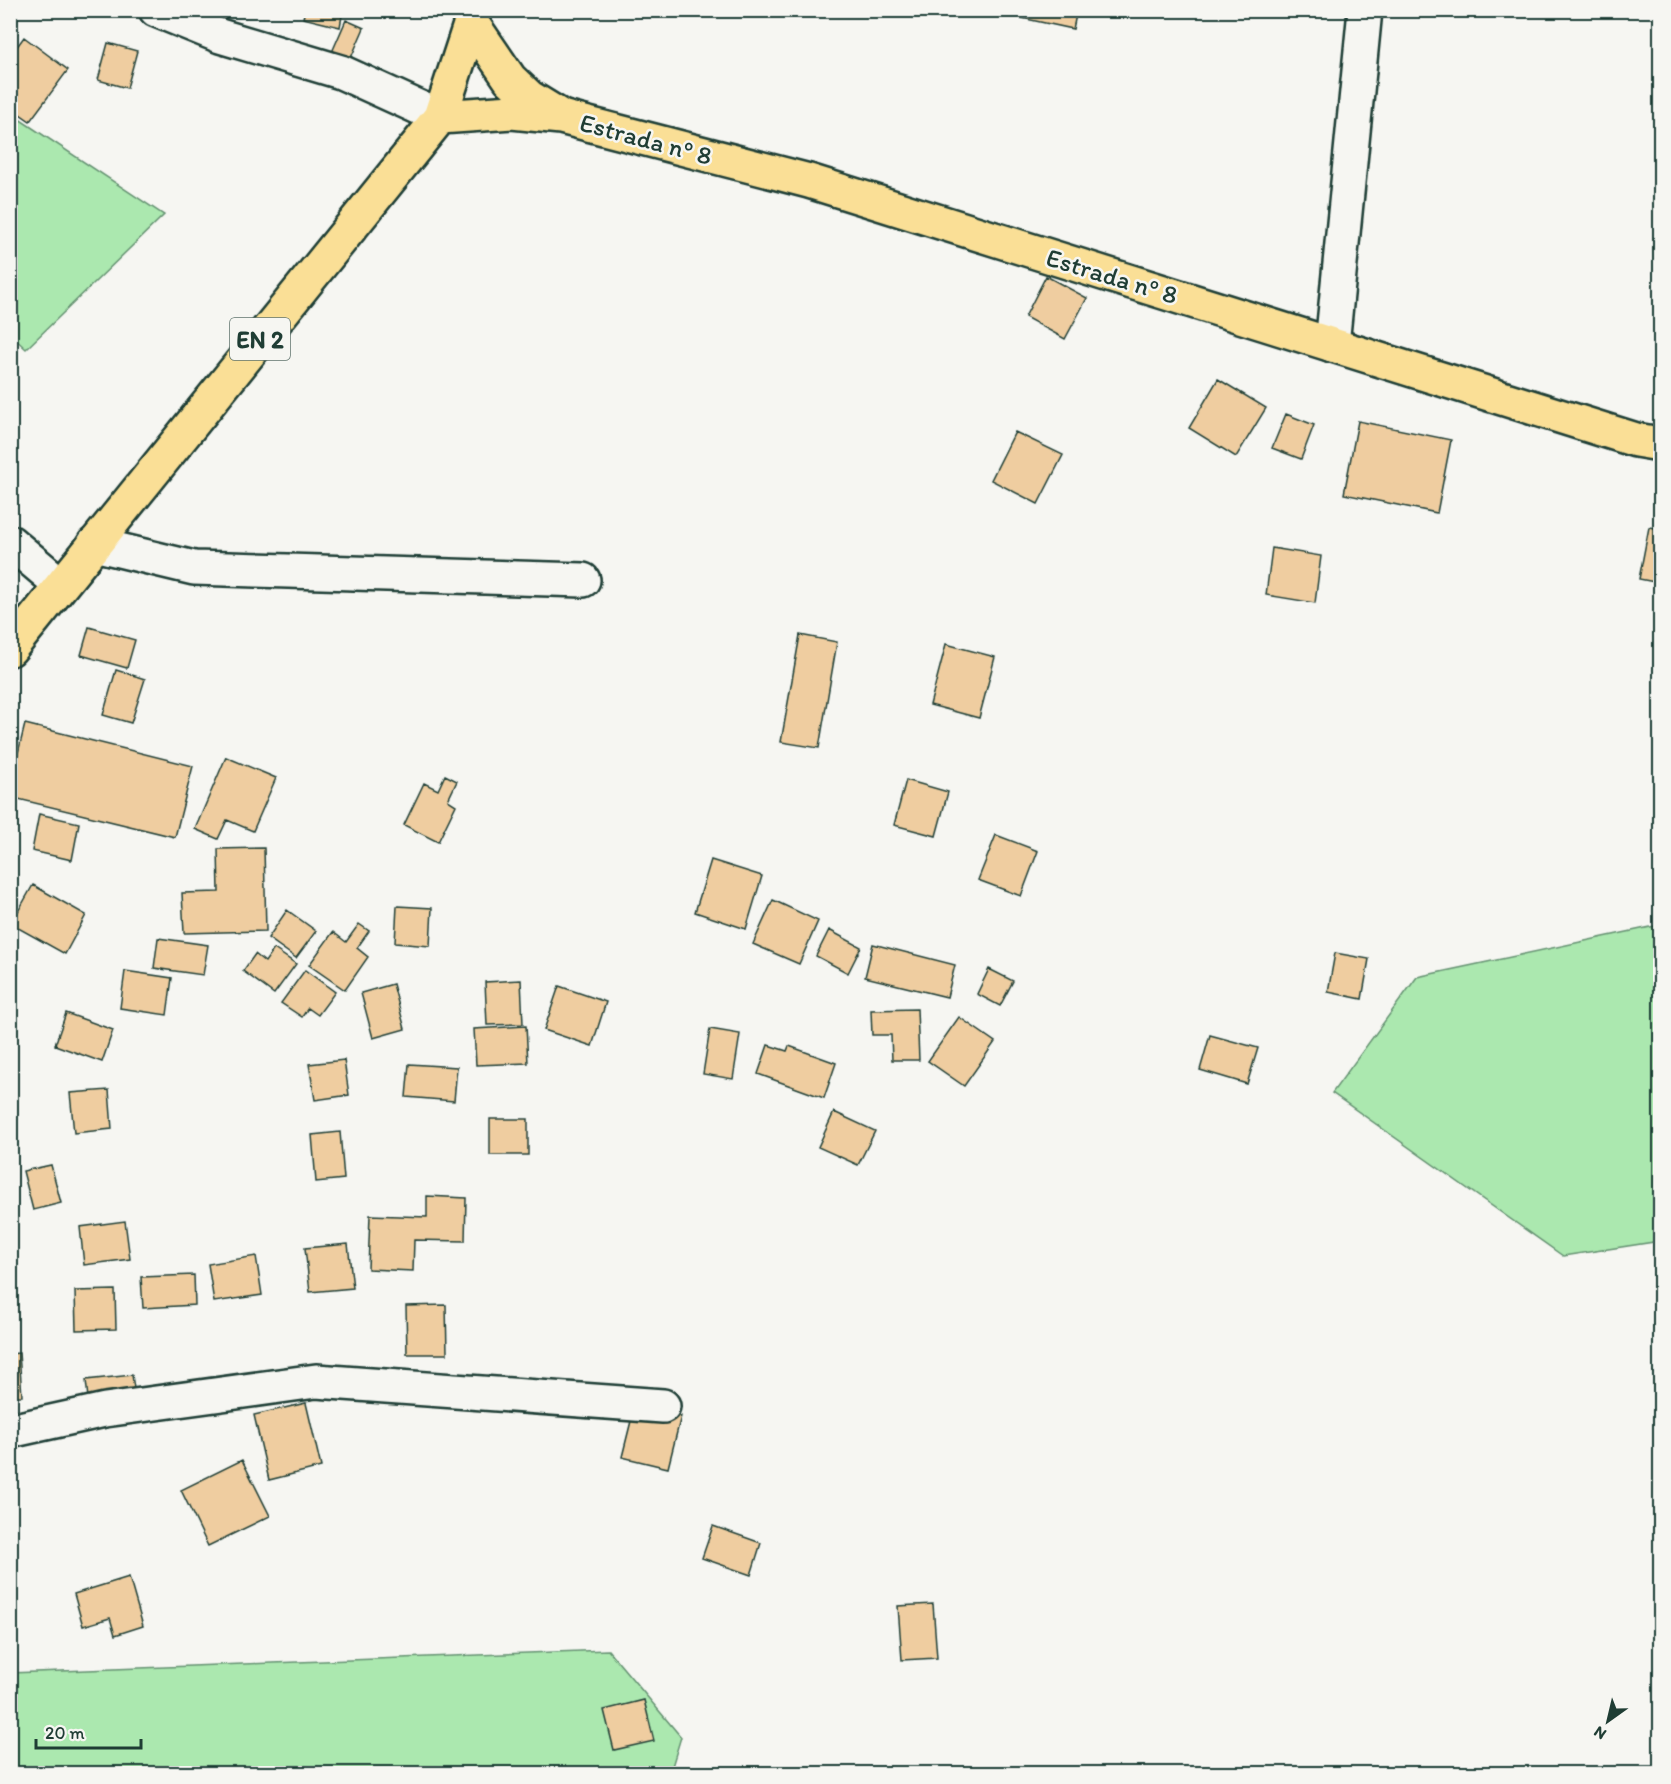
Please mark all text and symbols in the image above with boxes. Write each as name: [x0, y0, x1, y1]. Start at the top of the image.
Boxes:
street label: Estrada nº 8: [576, 106, 716, 172]
street label: Estrada nº 8: [1042, 241, 1182, 311]
road number: EN 2: [230, 318, 290, 360]
north arrow: [1578, 1691, 1638, 1751]
scale bar: [36, 1712, 141, 1750]
text: 20 m: [45, 1722, 85, 1744]
text: N: [1590, 1722, 1610, 1744]

